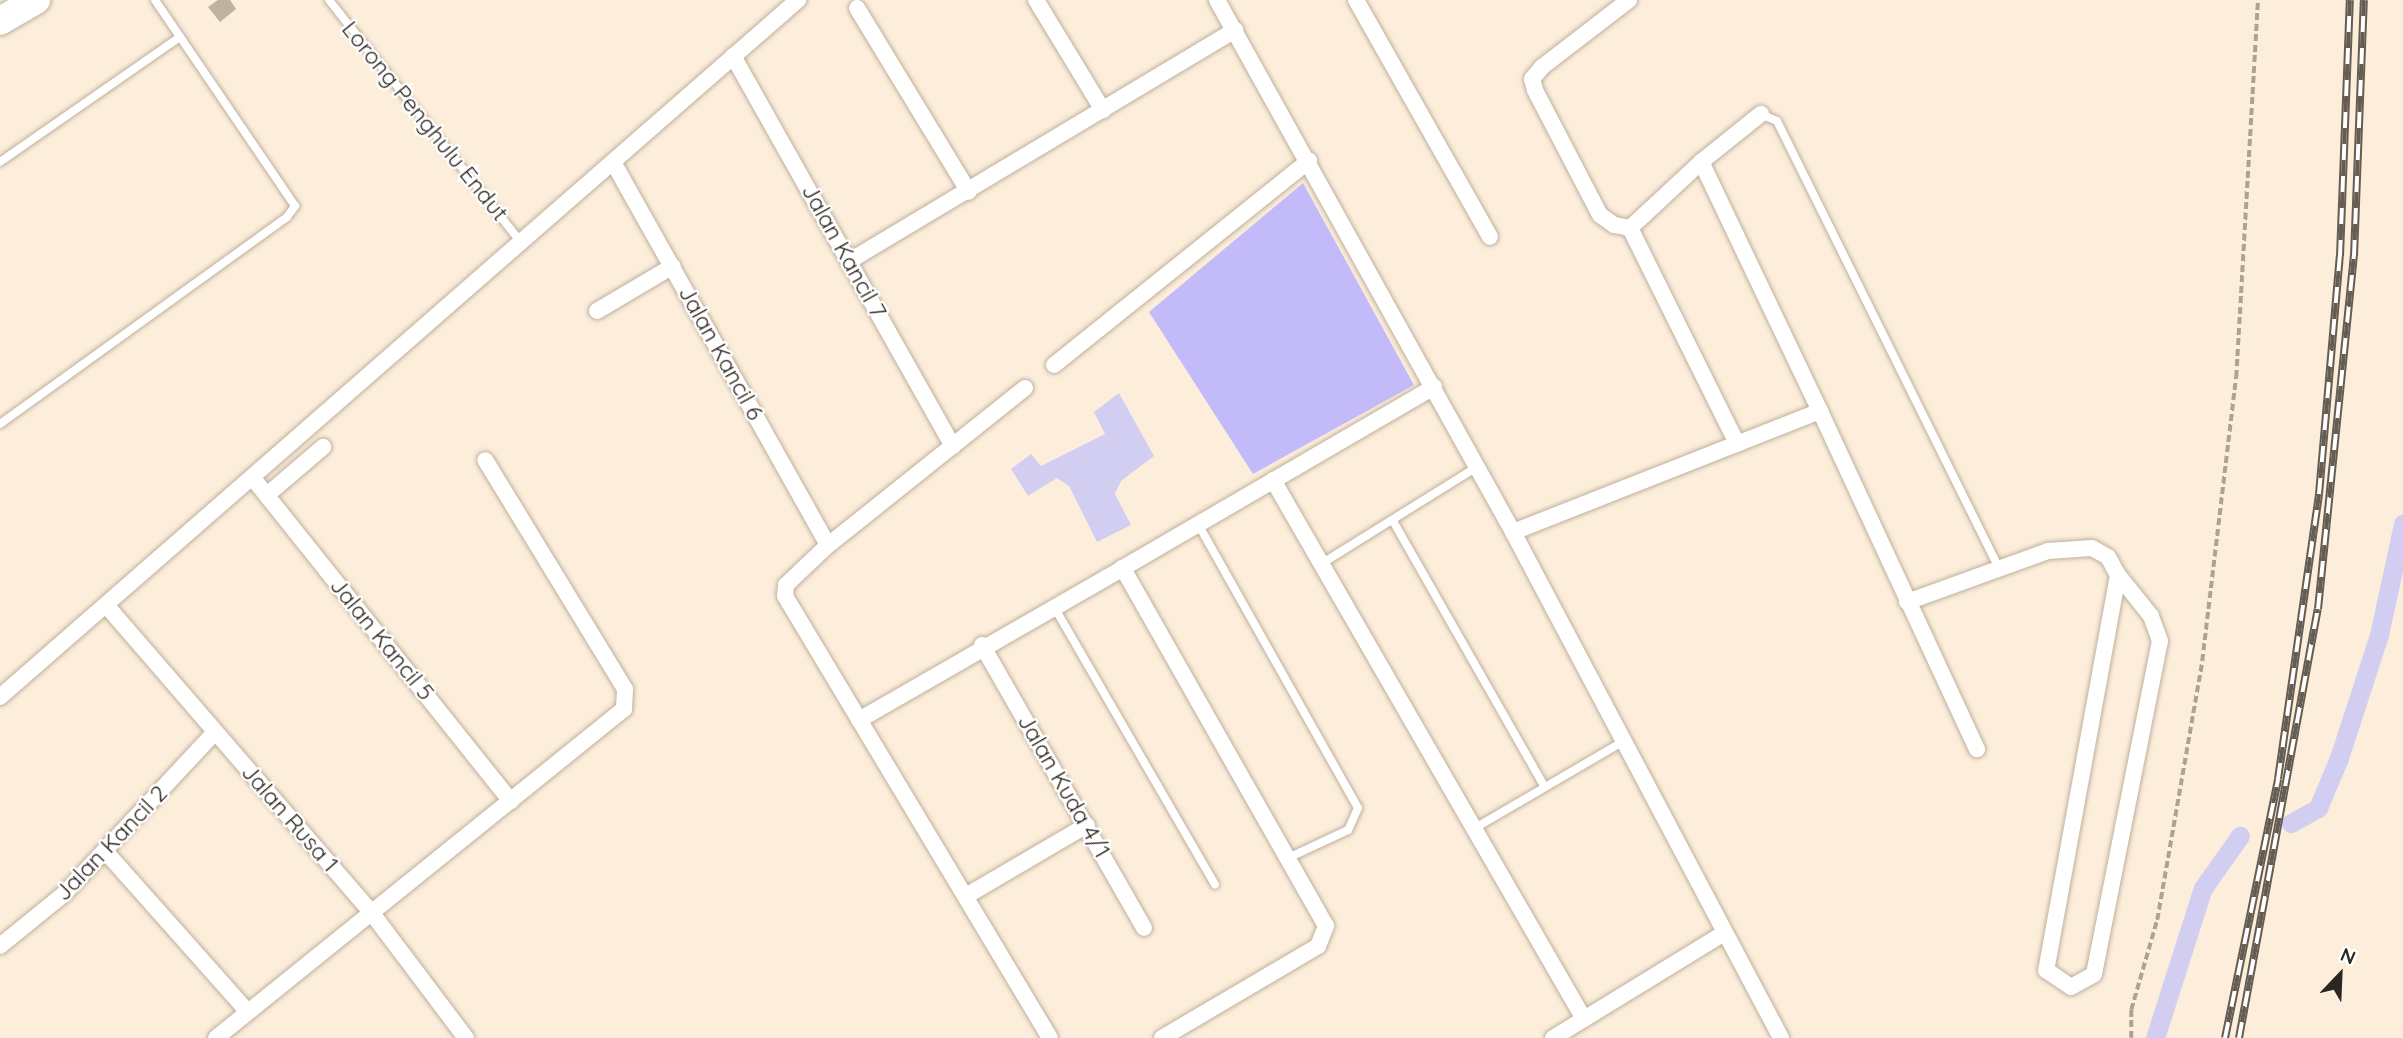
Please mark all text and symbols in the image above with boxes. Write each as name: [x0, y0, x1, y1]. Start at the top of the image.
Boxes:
street label: Lorong Penghulu Endut: [336, 16, 514, 226]
street label: Jalan Kancil 7: [796, 179, 892, 323]
street label: Jalan Kancil 6: [673, 281, 769, 425]
street label: Jalan Kancil 5: [324, 572, 440, 706]
street label: Jalan Kuda 4/1: [1012, 709, 1116, 863]
street label: Jalan Rusa 1: [236, 758, 344, 878]
street label: Jalan Kancil 2: [49, 780, 173, 906]
north arrow: [2305, 940, 2375, 1010]
text: N: [2337, 942, 2359, 969]

